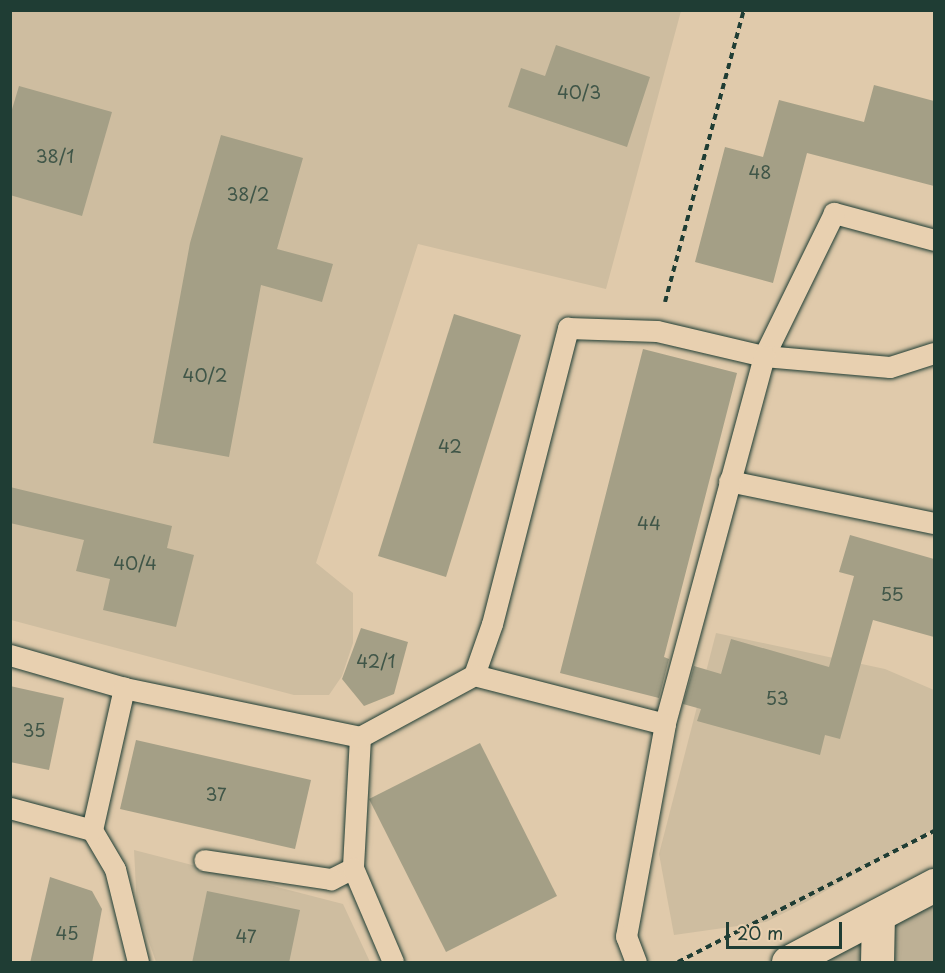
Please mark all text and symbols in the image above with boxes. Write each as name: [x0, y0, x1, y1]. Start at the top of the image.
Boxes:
house number: 40/3: [557, 81, 601, 103]
house number: 38/1: [36, 145, 74, 167]
house number: 48: [748, 161, 772, 183]
house number: 38/2: [226, 183, 270, 205]
house number: 40/2: [183, 364, 227, 386]
house number: 42: [438, 435, 462, 457]
house number: 44: [637, 512, 661, 534]
house number: 40/4: [113, 552, 157, 574]
house number: 55: [880, 583, 904, 605]
house number: 42/1: [356, 650, 396, 672]
house number: 53: [765, 687, 789, 709]
house number: 35: [22, 719, 46, 741]
house number: 37: [205, 783, 227, 805]
scale bar: [729, 910, 844, 948]
text: 20 m: [737, 919, 783, 946]
house number: 45: [56, 922, 78, 944]
house number: 47: [235, 925, 257, 947]

